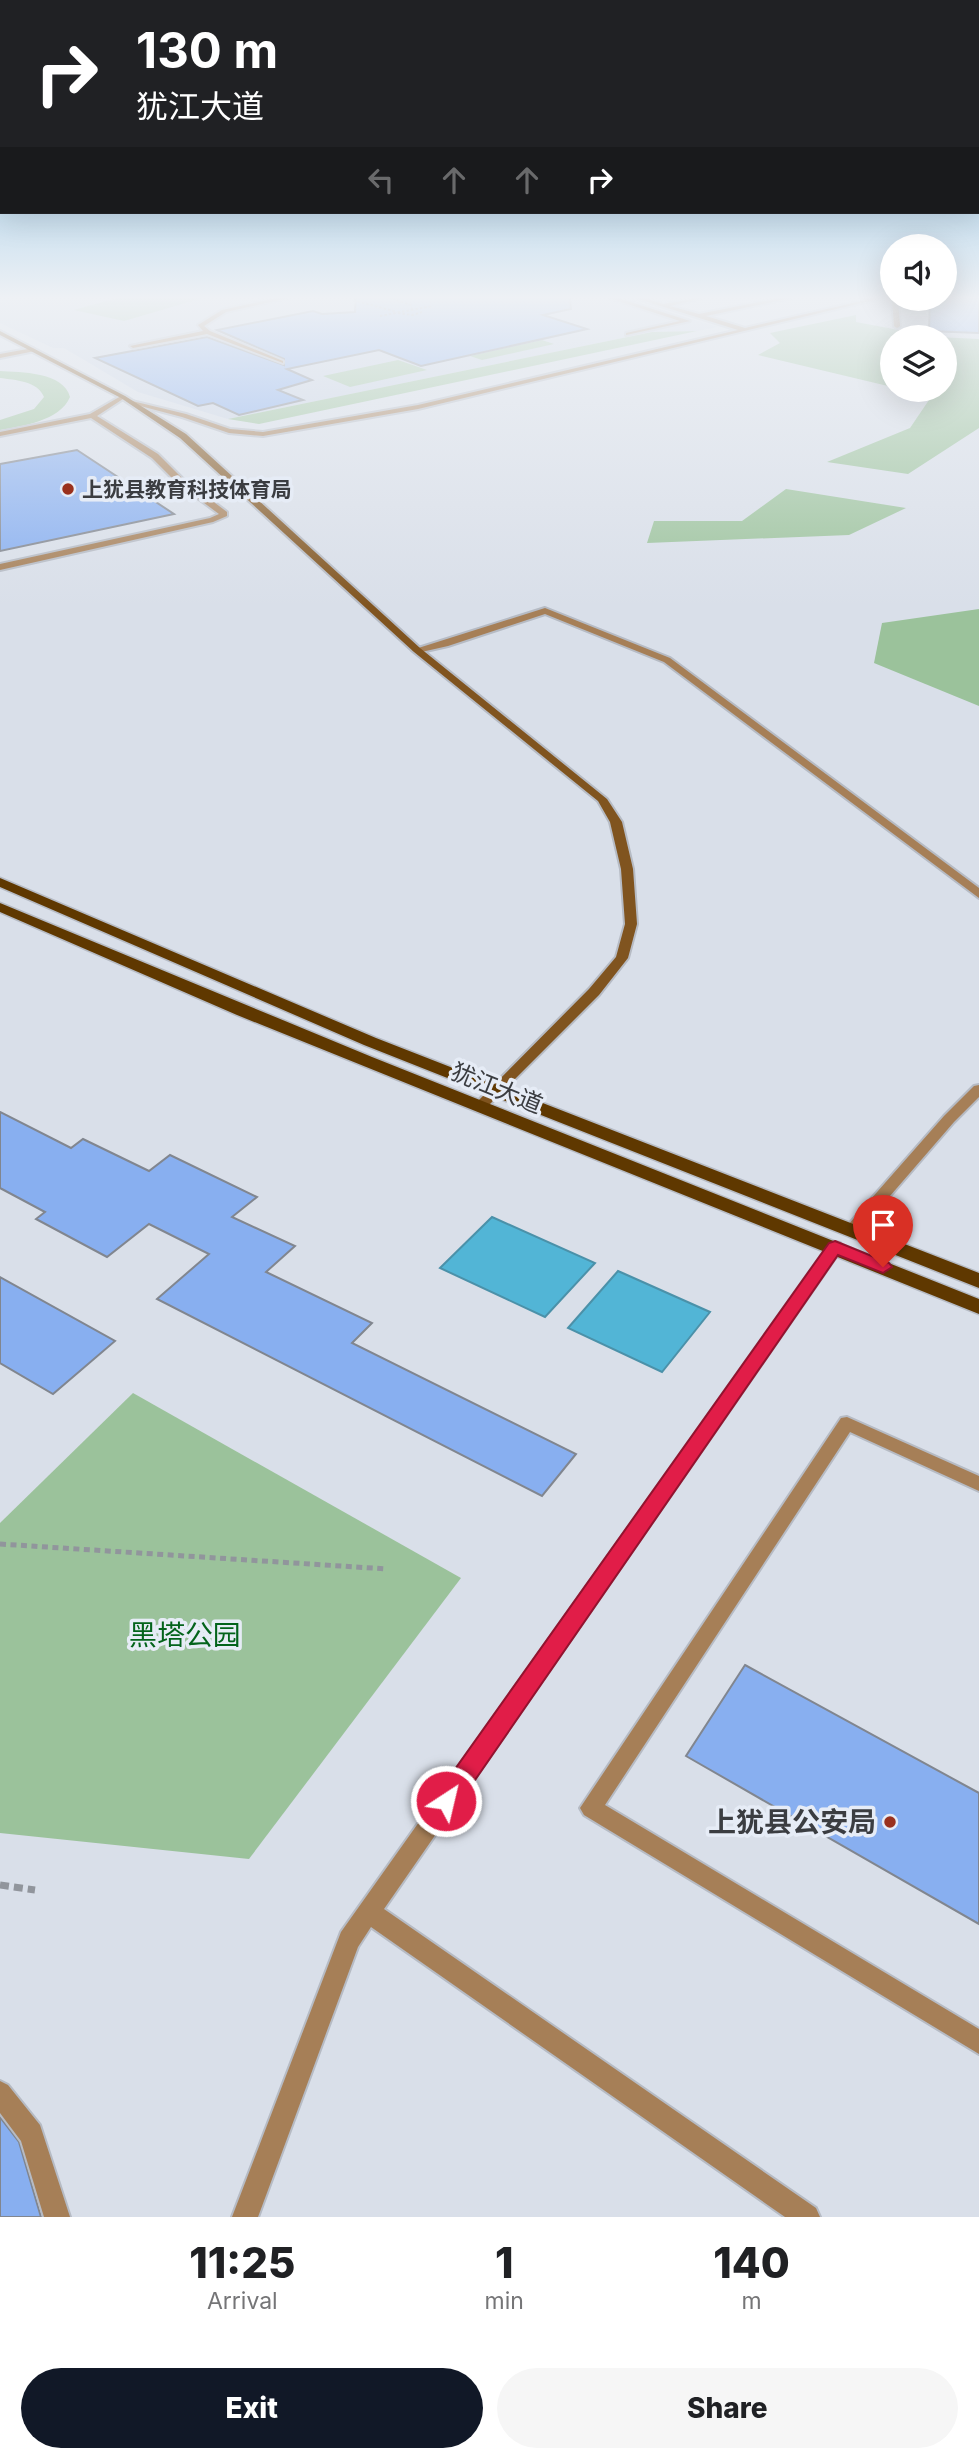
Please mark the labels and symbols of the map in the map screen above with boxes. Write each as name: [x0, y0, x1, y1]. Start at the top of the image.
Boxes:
place label: 上犹县教育科技体育局: [82, 477, 292, 502]
marker: 上犹县教育科技体育局: [60, 481, 76, 497]
street label: 犹江大道: [447, 1057, 547, 1119]
pin: [853, 1195, 913, 1267]
park label: 黑塔公园: [129, 1618, 241, 1652]
position arrow: [409, 1764, 483, 1838]
place label: 上犹县公安局: [708, 1805, 876, 1839]
marker: 上犹县公安局: [882, 1814, 898, 1830]

